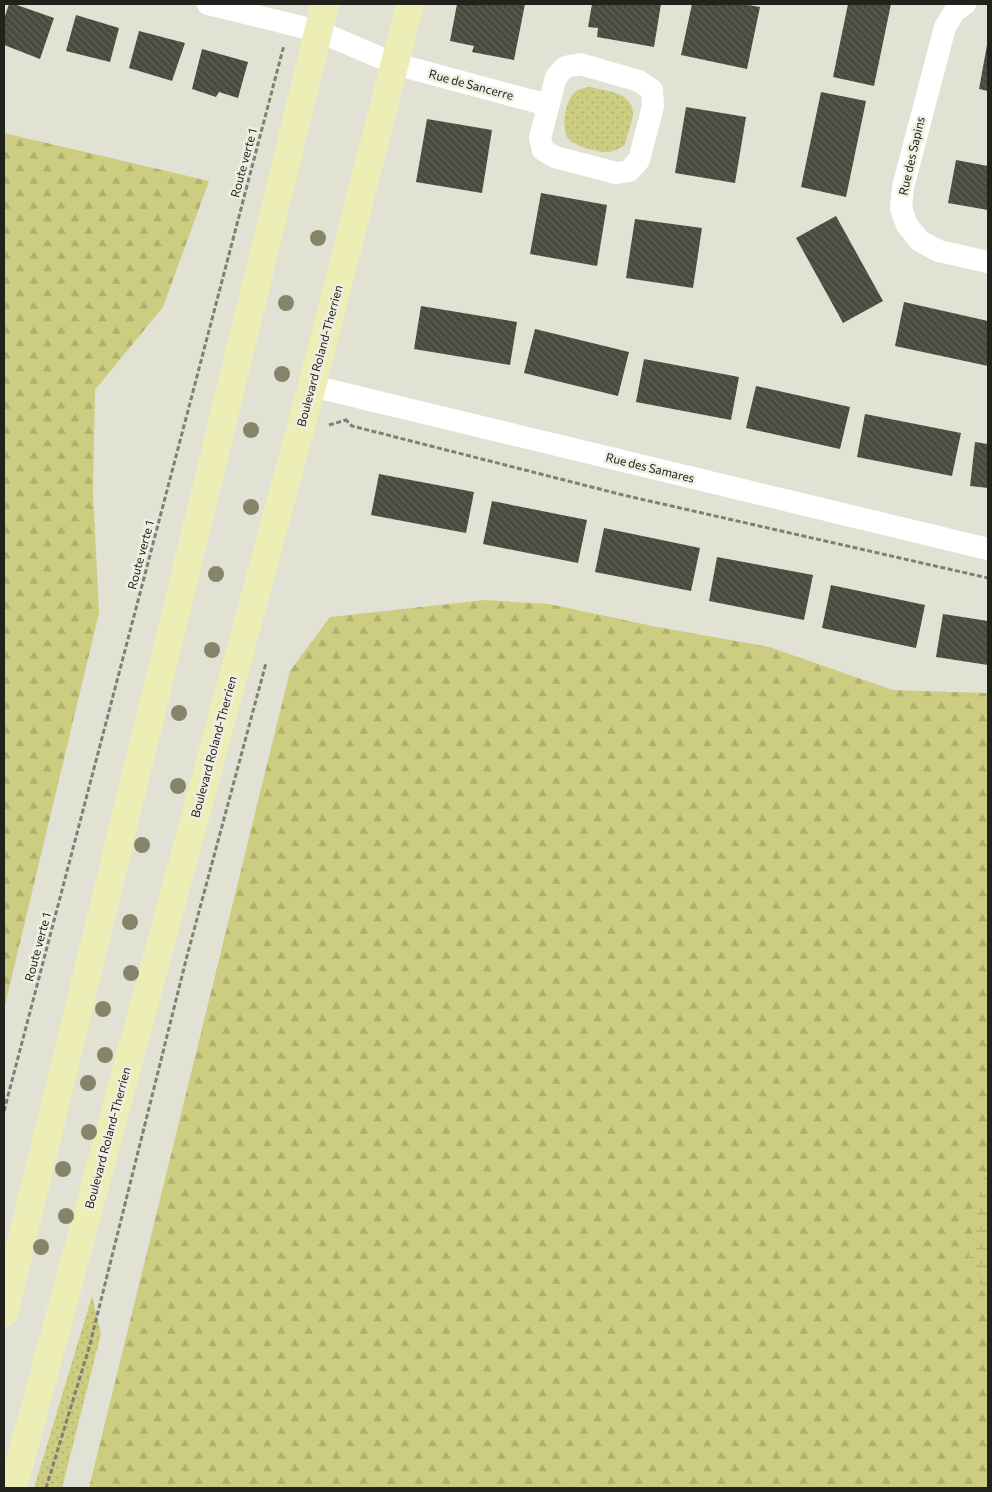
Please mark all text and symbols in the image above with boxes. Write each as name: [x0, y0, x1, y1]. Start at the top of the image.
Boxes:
street label: Rue de Sancerre: [427, 66, 515, 102]
street label: Rue des Sapins: [895, 115, 927, 196]
street label: Route verte 1: [227, 127, 259, 199]
street label: Boulevard Roland-Therrien: [293, 283, 345, 428]
street label: Rue des Samares: [605, 449, 696, 485]
street label: Route verte 1: [124, 519, 156, 591]
street label: Boulevard Roland-Therrien: [187, 674, 239, 819]
street label: Route verte 1: [21, 911, 53, 983]
street label: Boulevard Roland-Therrien: [81, 1065, 133, 1210]

